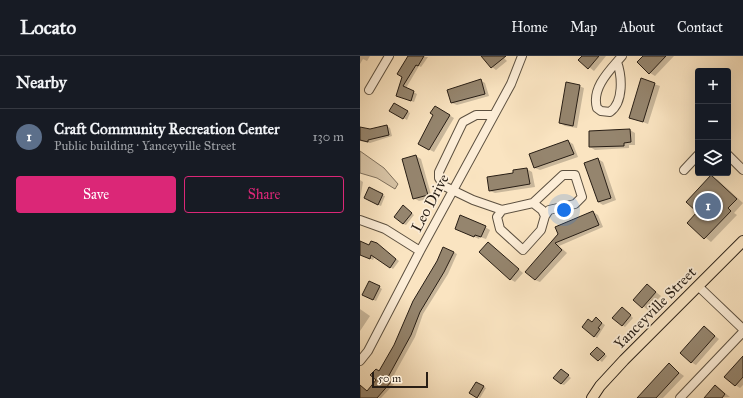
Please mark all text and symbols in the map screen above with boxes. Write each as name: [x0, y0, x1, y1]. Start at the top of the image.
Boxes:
text: Locato: [20, 16, 76, 39]
text: Home: [511, 19, 548, 36]
text: Map: [570, 19, 597, 36]
text: About: [619, 19, 655, 36]
text: Contact: [677, 19, 723, 36]
map controls: [695, 68, 731, 176]
button: +: [695, 68, 731, 104]
text: Nearby: [16, 72, 67, 93]
button: −: [695, 104, 731, 140]
text: Craft Community Recreation Center: [54, 120, 280, 138]
text: 1: [26, 129, 32, 145]
text: 130 m: [312, 129, 344, 145]
text: Public building · Yanceyville Street: [54, 138, 236, 154]
button: layers: [695, 140, 731, 176]
street label: Leo Drive: [407, 171, 453, 235]
button: Save: [16, 176, 176, 213]
button: Share: [184, 176, 344, 213]
pin: 1: [695, 191, 721, 221]
your location: [554, 200, 574, 220]
street label: Yanceyville Street: [610, 263, 700, 353]
scale bar: [372, 370, 428, 389]
text: 50 m: [378, 372, 401, 385]

